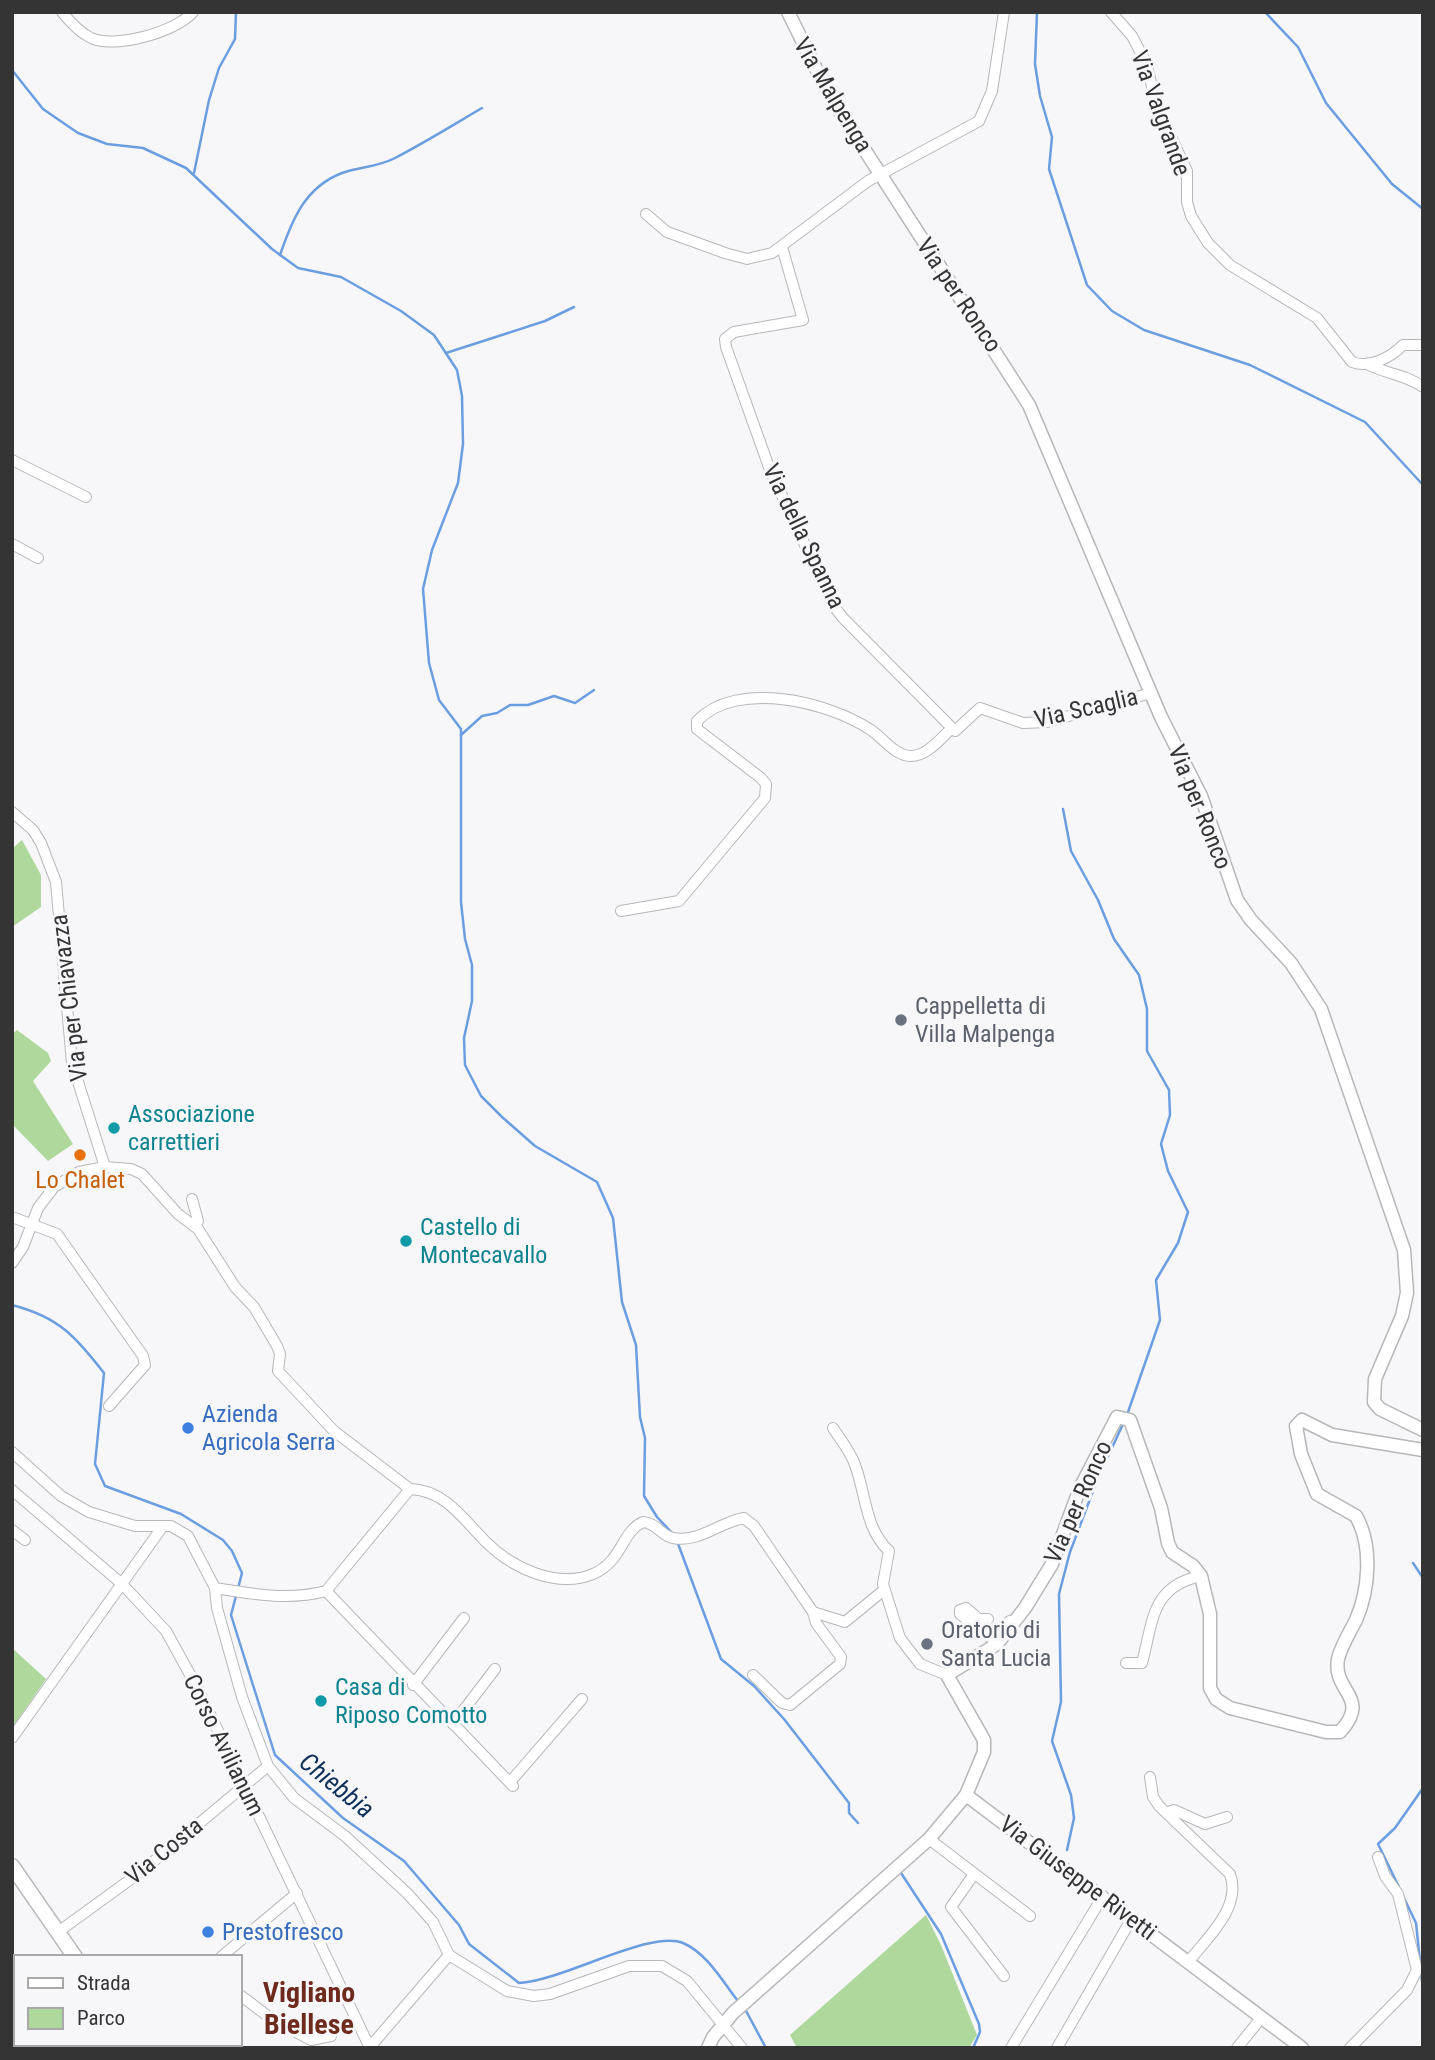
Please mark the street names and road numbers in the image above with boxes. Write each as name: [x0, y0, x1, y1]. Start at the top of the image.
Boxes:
street label: Via Malpenga: [788, 32, 878, 158]
street label: Via Valgrande: [1125, 47, 1197, 179]
street label: Via per Ronco: [911, 233, 1007, 357]
street label: Via della Spanna: [757, 459, 851, 613]
street label: Via Scaglia: [1032, 683, 1140, 733]
street label: Via per Ronco: [1162, 741, 1238, 873]
street label: Via per Chiavazza: [45, 913, 93, 1083]
street label: Via per Ronco: [1038, 1436, 1118, 1568]
street label: Corso Avilianum: [178, 1670, 270, 1820]
street label: Via Giuseppe Rivetti: [994, 1810, 1162, 1946]
street label: Via Costa: [120, 1811, 208, 1891]

